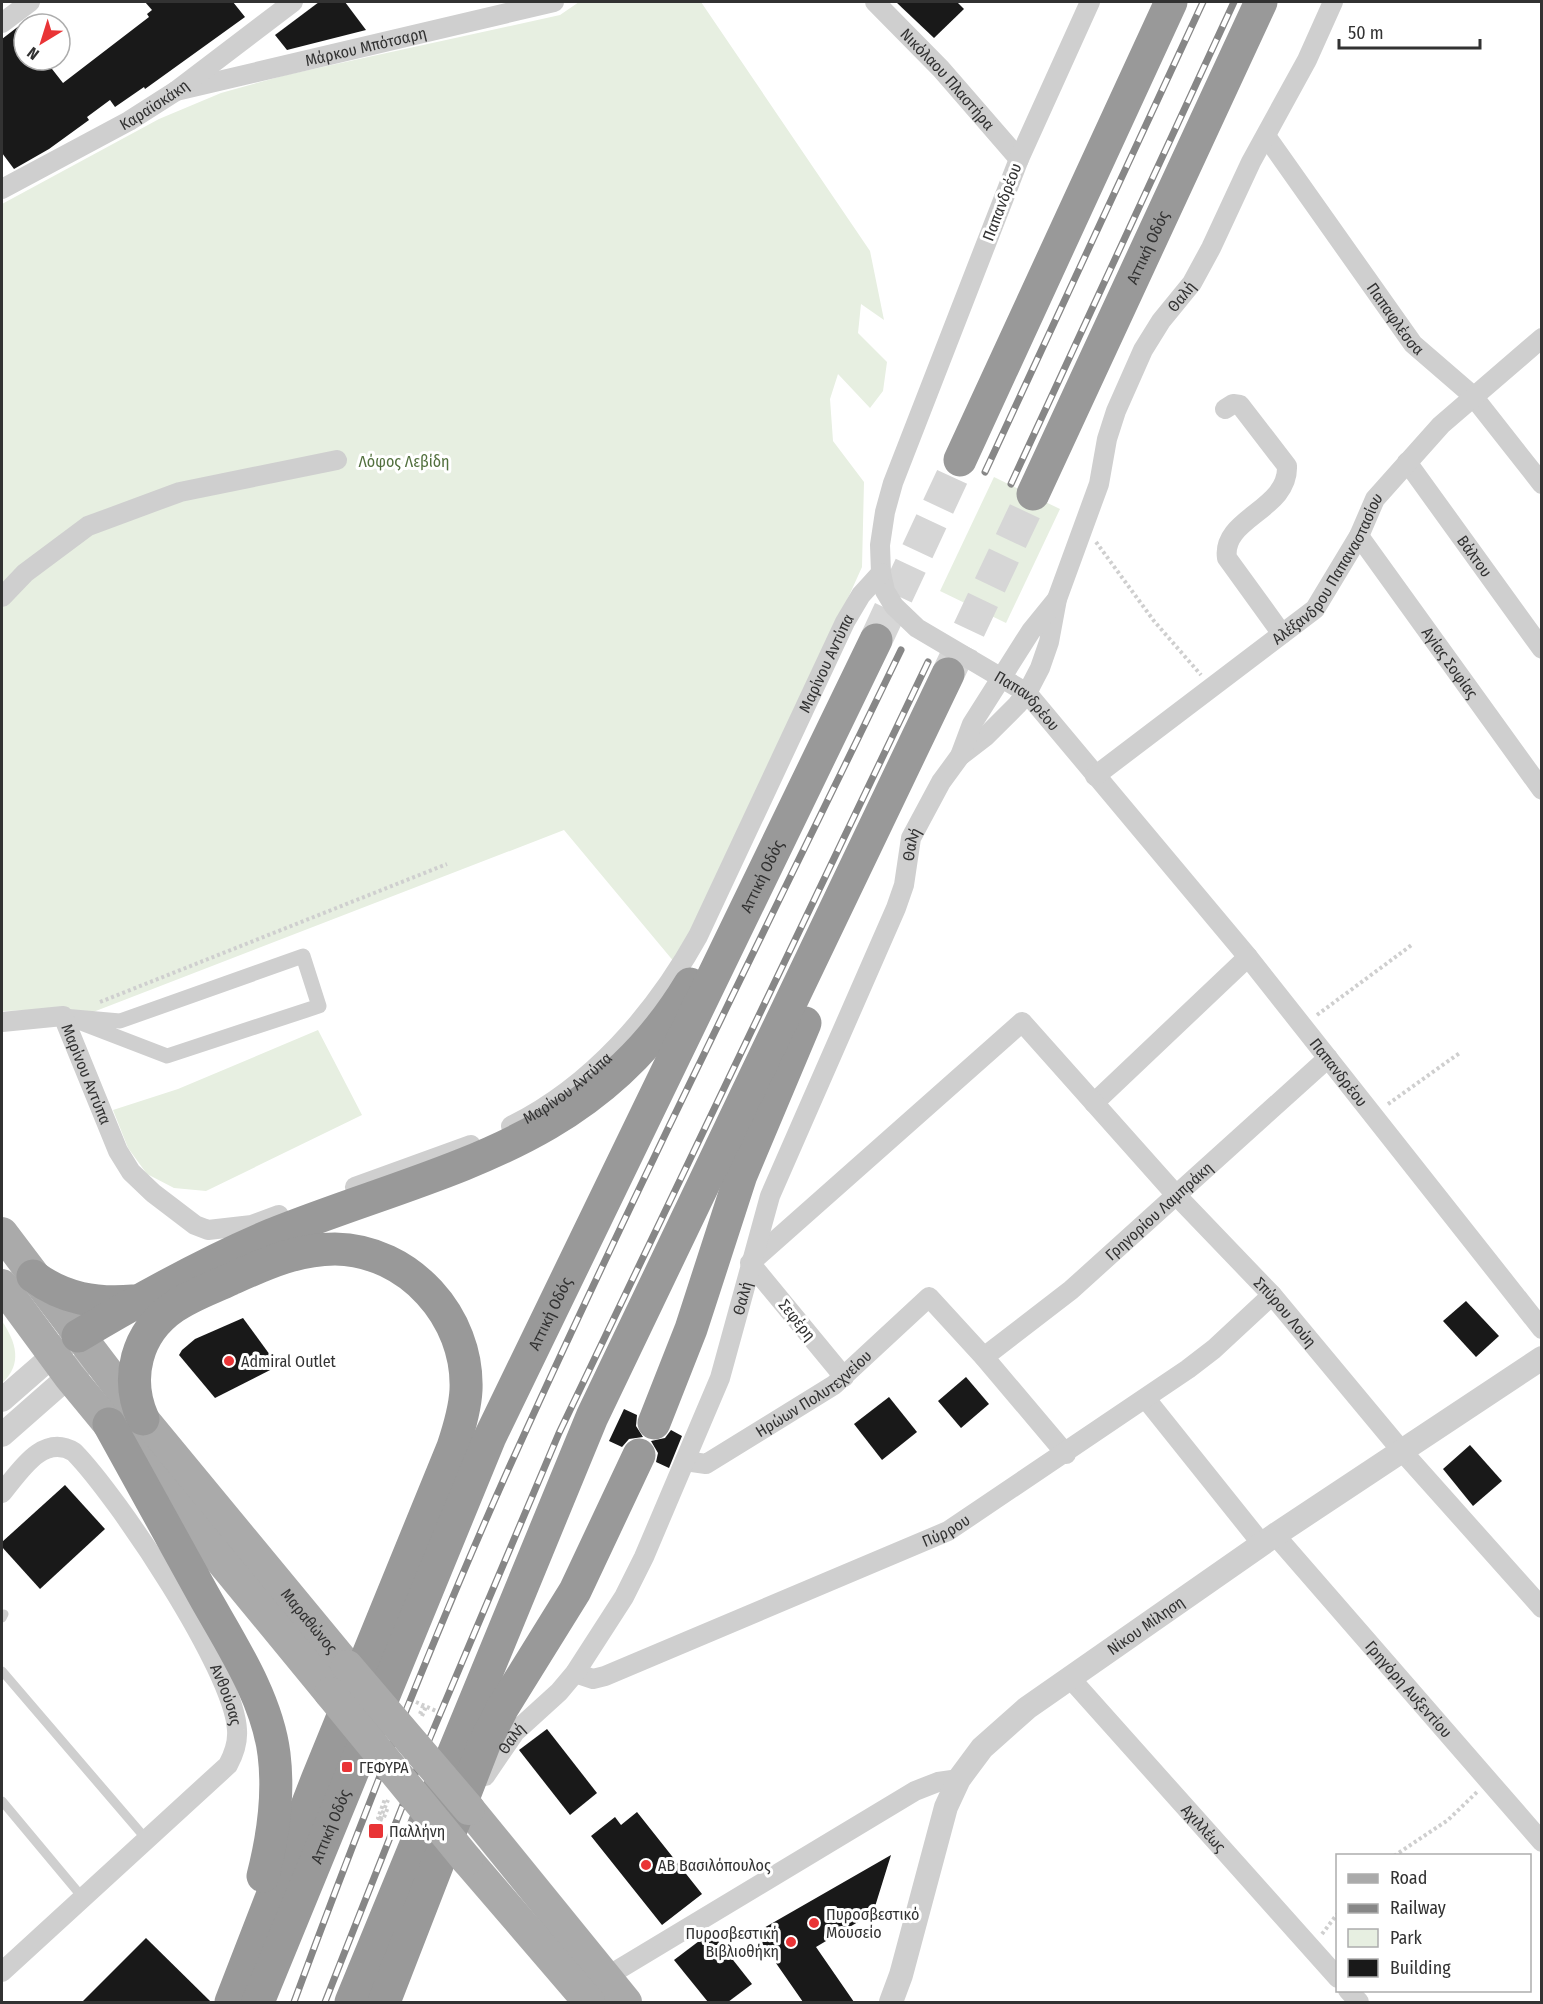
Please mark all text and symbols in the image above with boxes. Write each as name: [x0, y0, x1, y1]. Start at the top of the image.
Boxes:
north arrow: [12, 12, 72, 72]
scale bar: [1339, 12, 1480, 50]
text: 50 m: [1348, 22, 1384, 44]
street label: Μάρκου Μπότσαρη: [303, 23, 428, 70]
street label: Νικόλαου Πλαστήρα: [897, 24, 999, 134]
text: N: [23, 43, 43, 64]
street label: Καραϊσκάκη: [116, 75, 192, 134]
street label: Παπανδρέου: [978, 160, 1026, 244]
street label: Αττική Οδός: [1122, 207, 1173, 287]
street label: Θαλή: [1163, 277, 1199, 316]
street label: Παπαφλέσσα: [1363, 279, 1428, 359]
park label: Λόφος Λεβίδη: [358, 452, 450, 471]
street label: Αλέξανδρου Παπαναστασίου: [1268, 488, 1386, 648]
street label: Βάλτου: [1454, 532, 1496, 581]
street label: Μαρίνου Αντύπα: [795, 610, 857, 715]
street label: Αγίας Σοφίας: [1418, 623, 1482, 702]
street label: Παπανδρέου: [991, 667, 1064, 734]
street label: Θαλή: [898, 824, 925, 862]
street label: Αττική Οδός: [736, 836, 787, 916]
street label: Μαρίνου Αντύπα: [58, 1021, 116, 1127]
street label: Παπανδρέου: [1306, 1034, 1372, 1110]
street label: Μαρίνου Αντύπα: [519, 1048, 616, 1128]
street label: Γρηγορίου Λαμπράκη: [1101, 1158, 1216, 1264]
street label: Σπύρου Λούη: [1250, 1273, 1321, 1351]
street label: Αττική Οδός: [524, 1274, 576, 1353]
street label: Θαλή: [728, 1279, 756, 1317]
street label: Σεφέρη: [775, 1295, 819, 1345]
street label: Ηρώων Πολυτεχνείου: [752, 1346, 875, 1441]
place label: Admiral Outlet: [241, 1352, 337, 1371]
marker: Admiral Outlet: [222, 1354, 236, 1368]
street label: Πύρρου: [919, 1510, 973, 1550]
street label: Μαραθώνος: [277, 1584, 342, 1657]
street label: Νίκου Μίληση: [1103, 1592, 1188, 1659]
street label: Γρηγόρη Αυξεντίου: [1362, 1636, 1456, 1741]
street label: Ανθούσας: [207, 1661, 246, 1727]
street label: Θαλή: [493, 1718, 529, 1757]
place label: ΓΕΦΥΡΑ: [359, 1758, 409, 1777]
marker: ΓΕΦΥΡΑ: [340, 1760, 354, 1774]
street label: Αττική Οδός: [306, 1786, 354, 1866]
street label: Αχιλλέως: [1178, 1800, 1230, 1856]
marker: Παλλήνη: [367, 1822, 385, 1840]
place label: Παλλήνη: [389, 1822, 445, 1841]
legend: [1336, 1854, 1531, 1992]
place label: ΑΒ Βασιλόπουλος: [658, 1856, 771, 1875]
marker: ΑΒ Βασιλόπουλος: [639, 1858, 653, 1872]
text: Road: [1390, 1867, 1427, 1889]
text: Railway: [1390, 1897, 1446, 1919]
place label: Πυροσβεστικό Μουσείο: [826, 1905, 919, 1942]
marker: Πυροσβεστικό Μουσείο: [807, 1916, 821, 1930]
place label: Πυροσβεστική Βιβλιοθήκη: [686, 1924, 779, 1961]
text: Park: [1390, 1927, 1423, 1949]
marker: Πυροσβεστική Βιβλιοθήκη: [784, 1935, 798, 1949]
text: Building: [1390, 1957, 1451, 1979]

